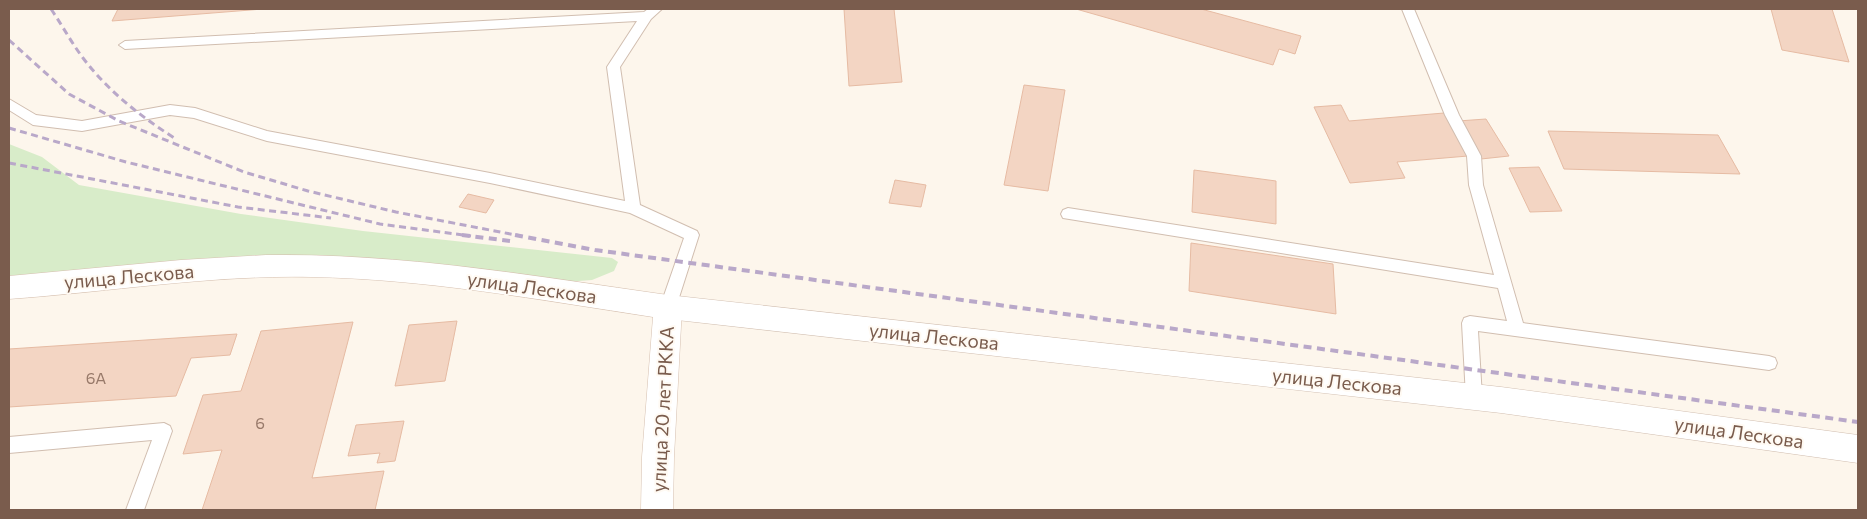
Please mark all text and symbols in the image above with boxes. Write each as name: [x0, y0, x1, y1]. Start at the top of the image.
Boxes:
street label: улица Лескова: [63, 259, 195, 293]
street label: улица Лескова: [466, 267, 598, 307]
street label: улица Лескова: [868, 318, 1000, 354]
street label: улица 20 лет РККА: [646, 325, 678, 493]
street label: улица Лескова: [1271, 363, 1403, 399]
house number: 6А: [86, 368, 106, 387]
street label: улица Лескова: [1673, 412, 1805, 452]
house number: 6: [255, 413, 265, 432]

